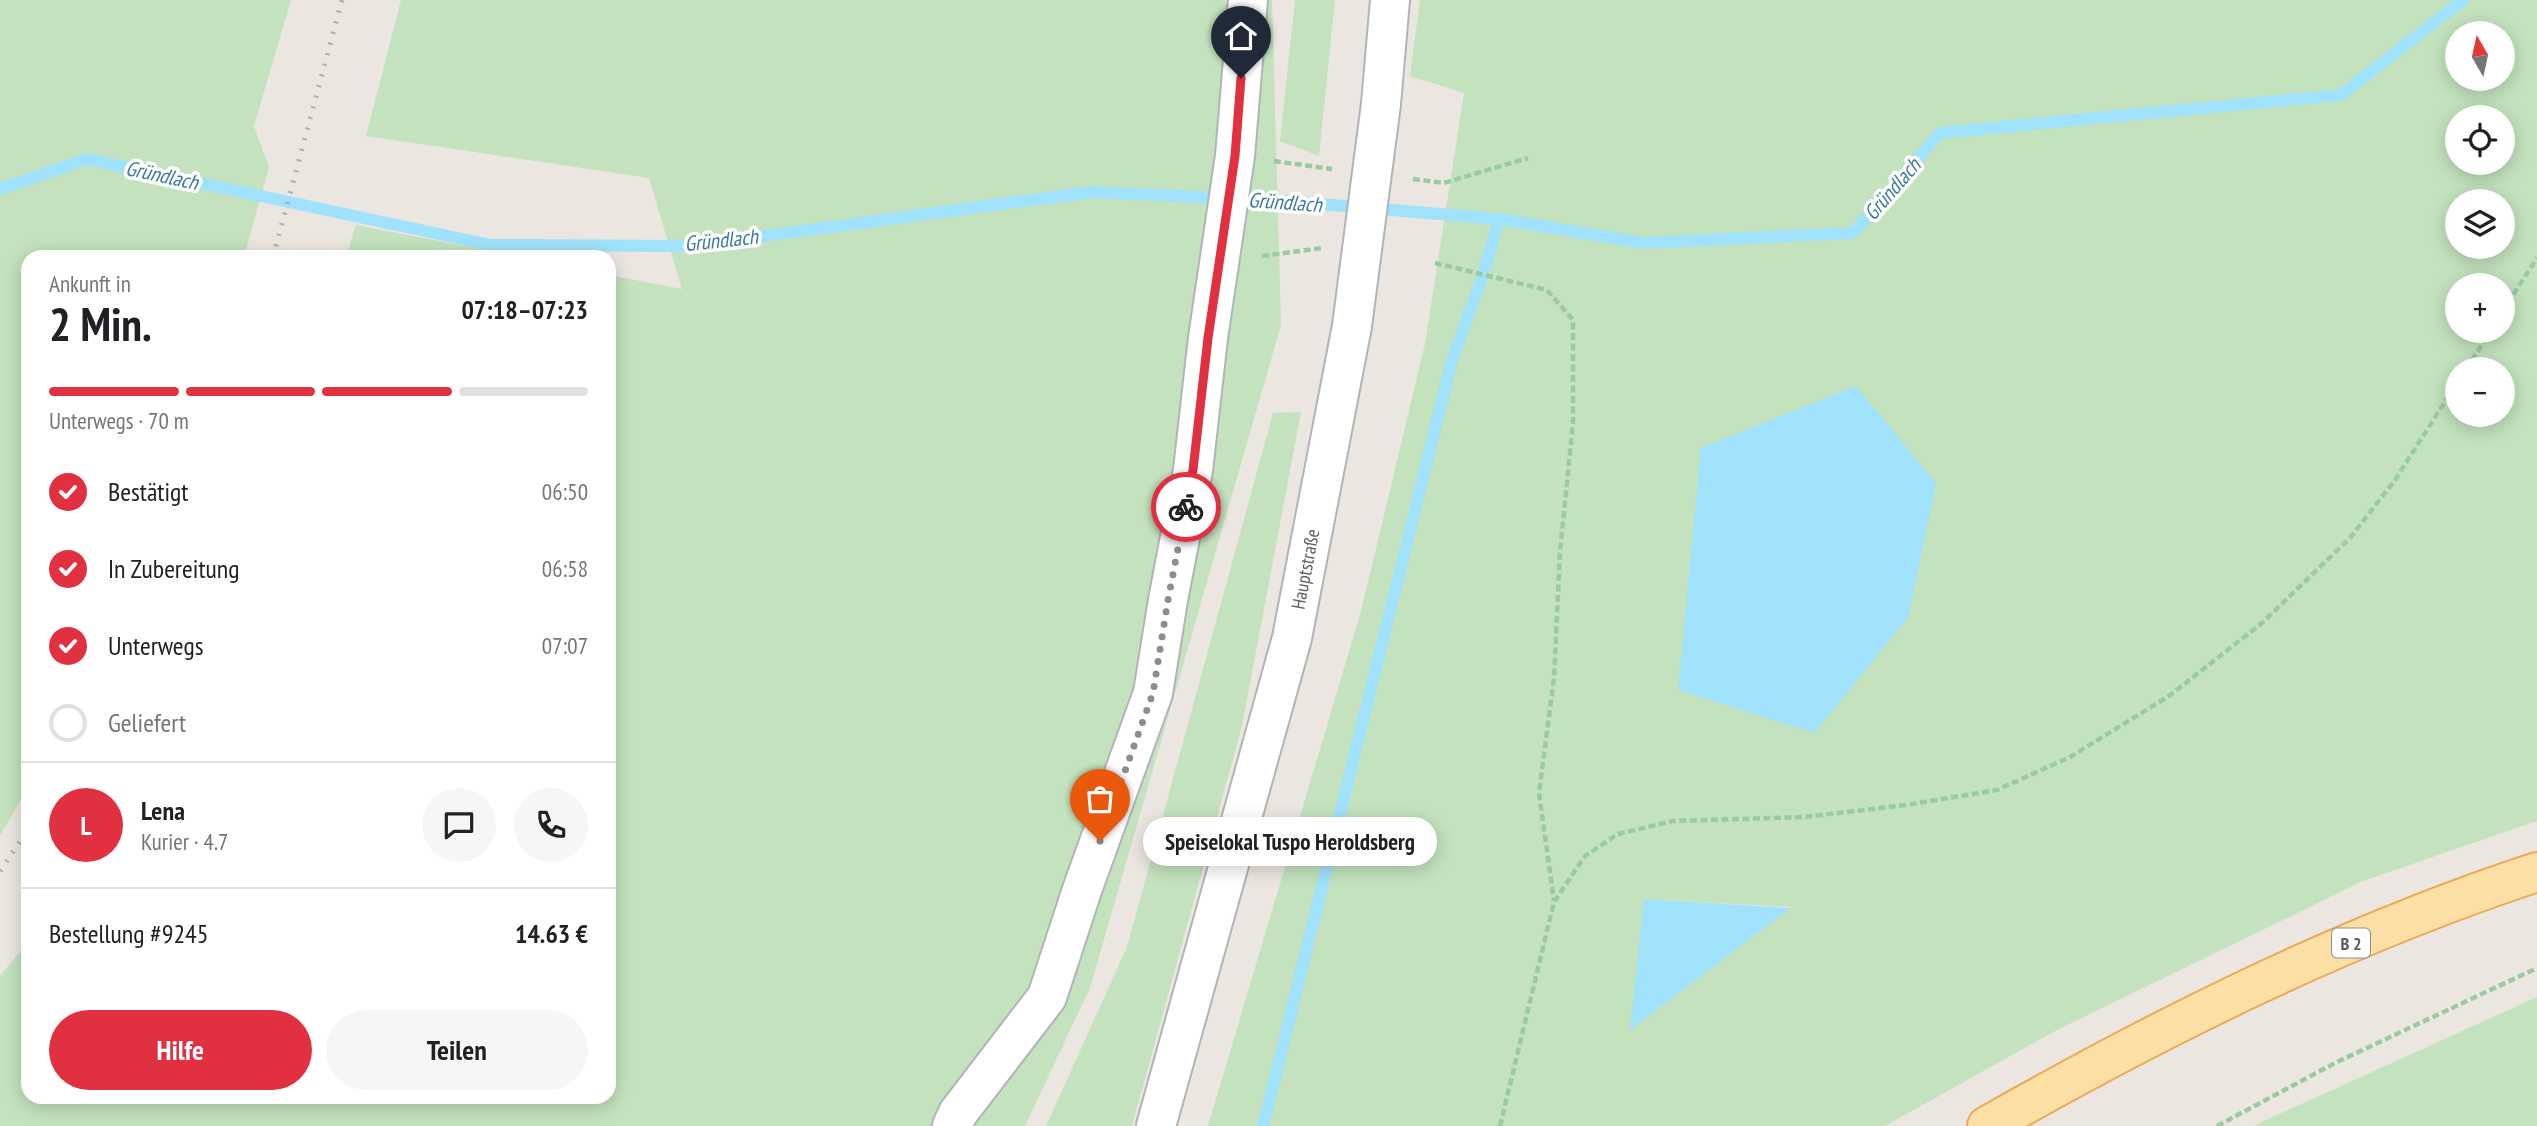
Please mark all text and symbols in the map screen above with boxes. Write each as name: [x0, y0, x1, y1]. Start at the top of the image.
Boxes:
pin: [1211, 6, 1271, 78]
icon: home: [1222, 17, 1260, 55]
north arrow: [2445, 21, 2515, 91]
map controls: [2445, 21, 2515, 427]
button: locate: [2445, 105, 2515, 175]
water label: Gründlach: [1858, 151, 1927, 226]
water label: Gründlach: [123, 154, 202, 196]
water label: Gründlach: [1247, 186, 1324, 218]
button: layers: [2445, 189, 2515, 259]
water label: Gründlach: [683, 223, 761, 257]
text: Ankunft in: [49, 269, 131, 298]
button: +: [2445, 273, 2515, 343]
text: 07:18–07:23: [461, 293, 588, 326]
text: 2 Min.: [49, 294, 152, 354]
button: −: [2445, 357, 2515, 427]
text: Unterwegs · 70 m: [49, 406, 189, 435]
courier: [1151, 472, 1221, 542]
icon: check: [49, 473, 87, 511]
text: Bestätigt: [108, 475, 189, 508]
text: 06:50: [542, 477, 588, 506]
icon: bike: [1167, 488, 1205, 526]
street label: Hauptstraße: [1285, 527, 1325, 611]
icon: check: [49, 550, 87, 588]
text: In Zubereitung: [108, 552, 239, 585]
text: 06:58: [542, 554, 588, 583]
icon: check: [49, 627, 87, 665]
text: Unterwegs: [108, 629, 203, 662]
text: 07:07: [542, 631, 588, 660]
text: Geliefert: [108, 706, 186, 739]
pin: [1070, 769, 1130, 841]
icon: bag: [1081, 780, 1119, 818]
button: chat: [422, 788, 496, 862]
button: phone: [514, 788, 588, 862]
text: Lena: [141, 794, 185, 827]
text: L: [80, 809, 92, 842]
callout: Speiselokal Tuspo Heroldsberg: [1142, 816, 1436, 866]
text: Kurier · 4.7: [141, 827, 228, 856]
text: Speiselokal Tuspo Heroldsberg: [1165, 827, 1415, 856]
text: Bestellung #9245: [49, 917, 209, 950]
text: 14.63 €: [515, 917, 588, 950]
road number: B 2: [2332, 928, 2370, 958]
button: Hilfe: [49, 1010, 312, 1090]
button: Teilen: [326, 1010, 588, 1090]

